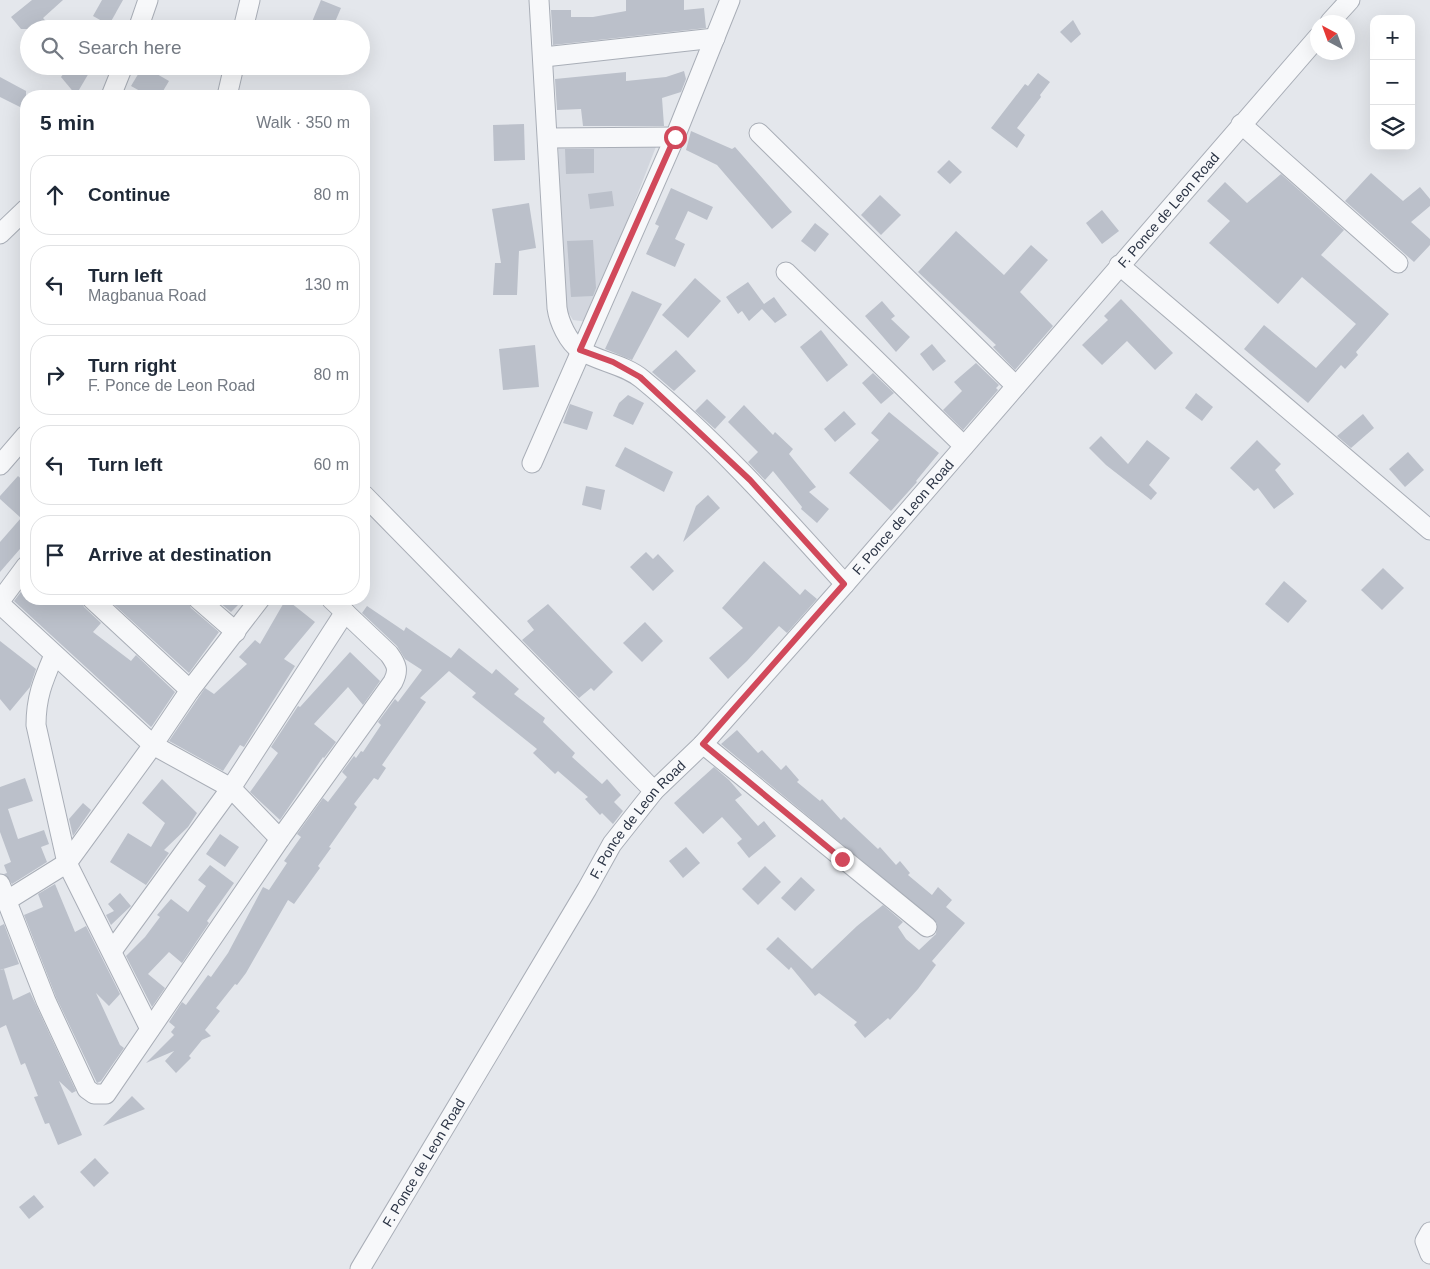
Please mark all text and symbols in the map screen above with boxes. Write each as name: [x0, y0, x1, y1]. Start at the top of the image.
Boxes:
north arrow: [1310, 15, 1355, 60]
map controls: [1370, 15, 1415, 150]
button: +: [1370, 15, 1415, 60]
search box: [20, 20, 370, 75]
icon: search: [38, 34, 66, 62]
text: Search here: [78, 37, 182, 58]
button: −: [1370, 60, 1415, 105]
button: layers: [1370, 105, 1415, 150]
text: 5 min: [40, 111, 95, 134]
text: Walk · 350 m: [256, 114, 350, 131]
route start: [664, 126, 687, 149]
street label: F. Ponce de Leon Road: [1114, 149, 1222, 271]
icon: ahead: [41, 181, 69, 209]
text: Continue: [88, 184, 170, 205]
text: 80 m: [313, 186, 349, 203]
text: Turn left: [88, 265, 163, 286]
icon: left: [41, 271, 69, 299]
text: 130 m: [305, 276, 349, 293]
text: Magbanua Road: [88, 287, 206, 304]
text: Turn right: [88, 355, 176, 376]
icon: right: [41, 361, 69, 389]
text: 80 m: [313, 366, 349, 383]
text: F. Ponce de Leon Road: [88, 377, 255, 394]
icon: left: [41, 451, 69, 479]
text: Turn left: [88, 454, 163, 475]
text: 60 m: [313, 456, 349, 473]
street label: F. Ponce de Leon Road: [849, 456, 957, 578]
icon: arrive: [41, 541, 69, 569]
text: Arrive at destination: [88, 544, 272, 565]
street label: F. Ponce de Leon Road: [586, 757, 689, 881]
route end: [831, 848, 854, 871]
street label: F. Ponce de Leon Road: [379, 1096, 468, 1230]

